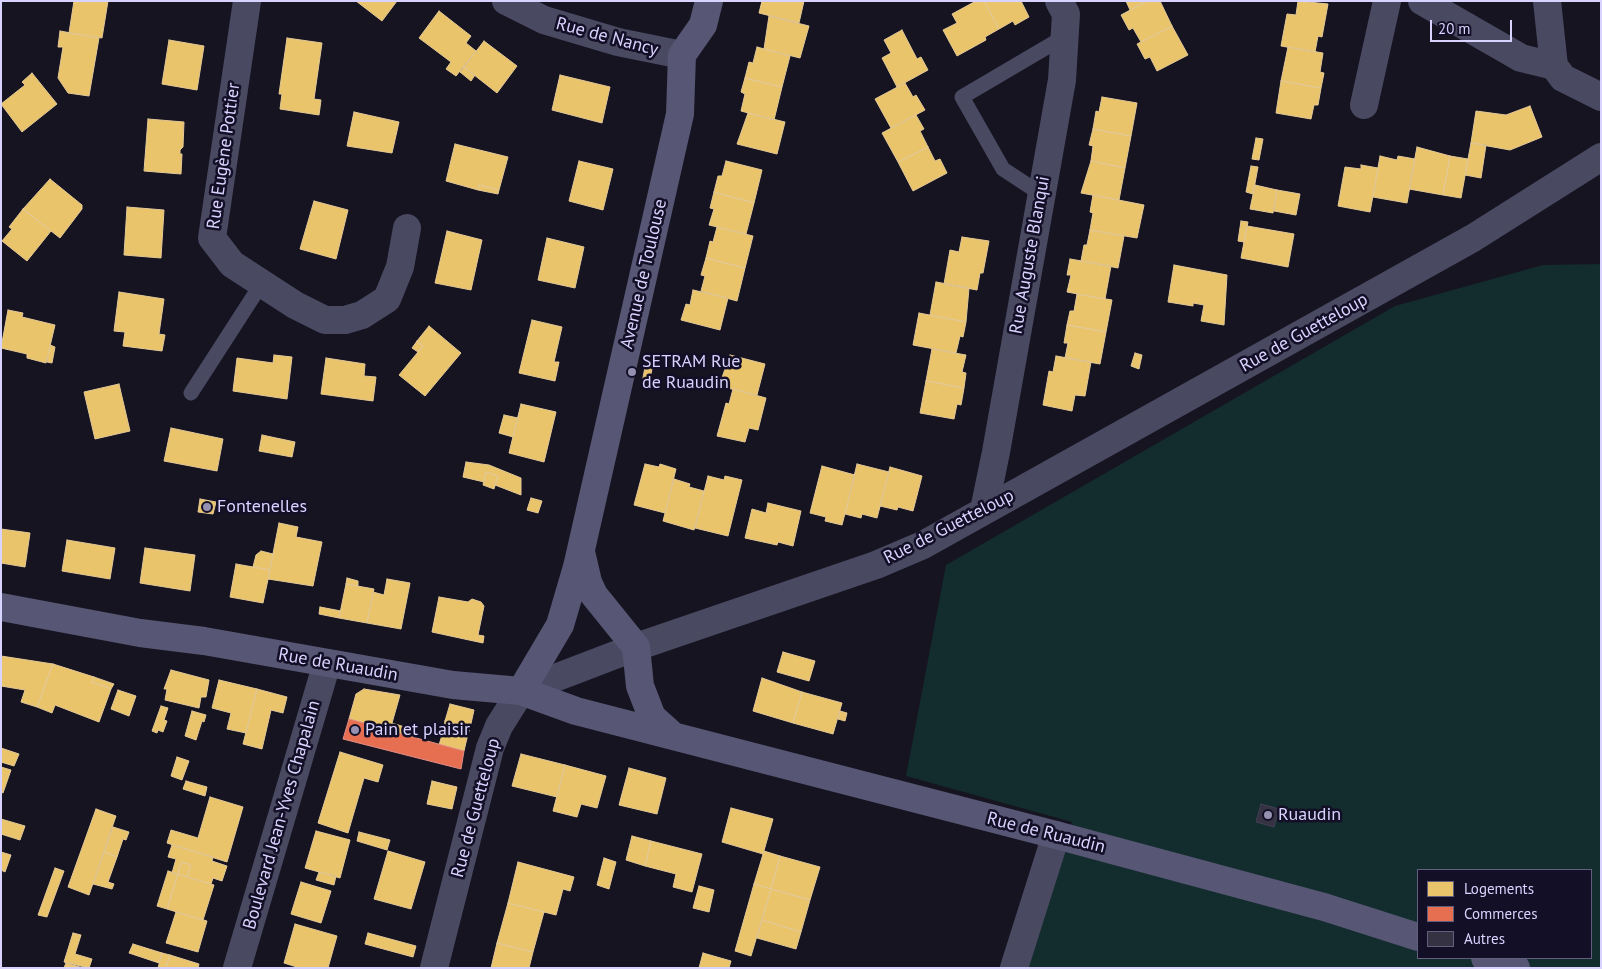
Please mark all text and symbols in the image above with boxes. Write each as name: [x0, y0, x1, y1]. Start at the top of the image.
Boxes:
scale bar: [1432, 10, 1514, 42]
street label: Rue de Nancy: [553, 13, 661, 61]
text: 20 m: [1438, 19, 1471, 38]
street label: Rue Eugène Pottier: [203, 81, 245, 231]
street label: Rue Auguste Blanqui: [1005, 174, 1055, 336]
street label: Avenue de Toulouse: [616, 197, 672, 351]
street label: Rue de Guetteloup: [1236, 289, 1372, 377]
place label: SETRAM Rue de Ruaudin: [642, 351, 740, 394]
marker: SETRAM Rue de Ruaudin: [626, 366, 638, 378]
street label: Rue de Guetteloup: [880, 485, 1018, 569]
place label: Fontenelles: [217, 496, 307, 518]
marker: Fontenelles: [201, 501, 213, 513]
street label: Rue de Ruaudin: [277, 644, 399, 686]
street label: Boulevard Jean-Yves Chapalain: [239, 698, 325, 932]
place label: Pain et plaisir: [365, 719, 470, 741]
marker: Pain et plaisir: [349, 724, 361, 736]
street label: Rue de Guetteloup: [447, 736, 505, 880]
place label: Ruaudin: [1278, 804, 1341, 826]
street label: Rue de Ruaudin: [985, 808, 1107, 858]
marker: Ruaudin: [1262, 809, 1274, 821]
legend: [1417, 869, 1592, 959]
text: Logements: [1464, 879, 1534, 898]
text: Commerces: [1464, 904, 1538, 923]
text: Autres: [1464, 929, 1505, 948]

